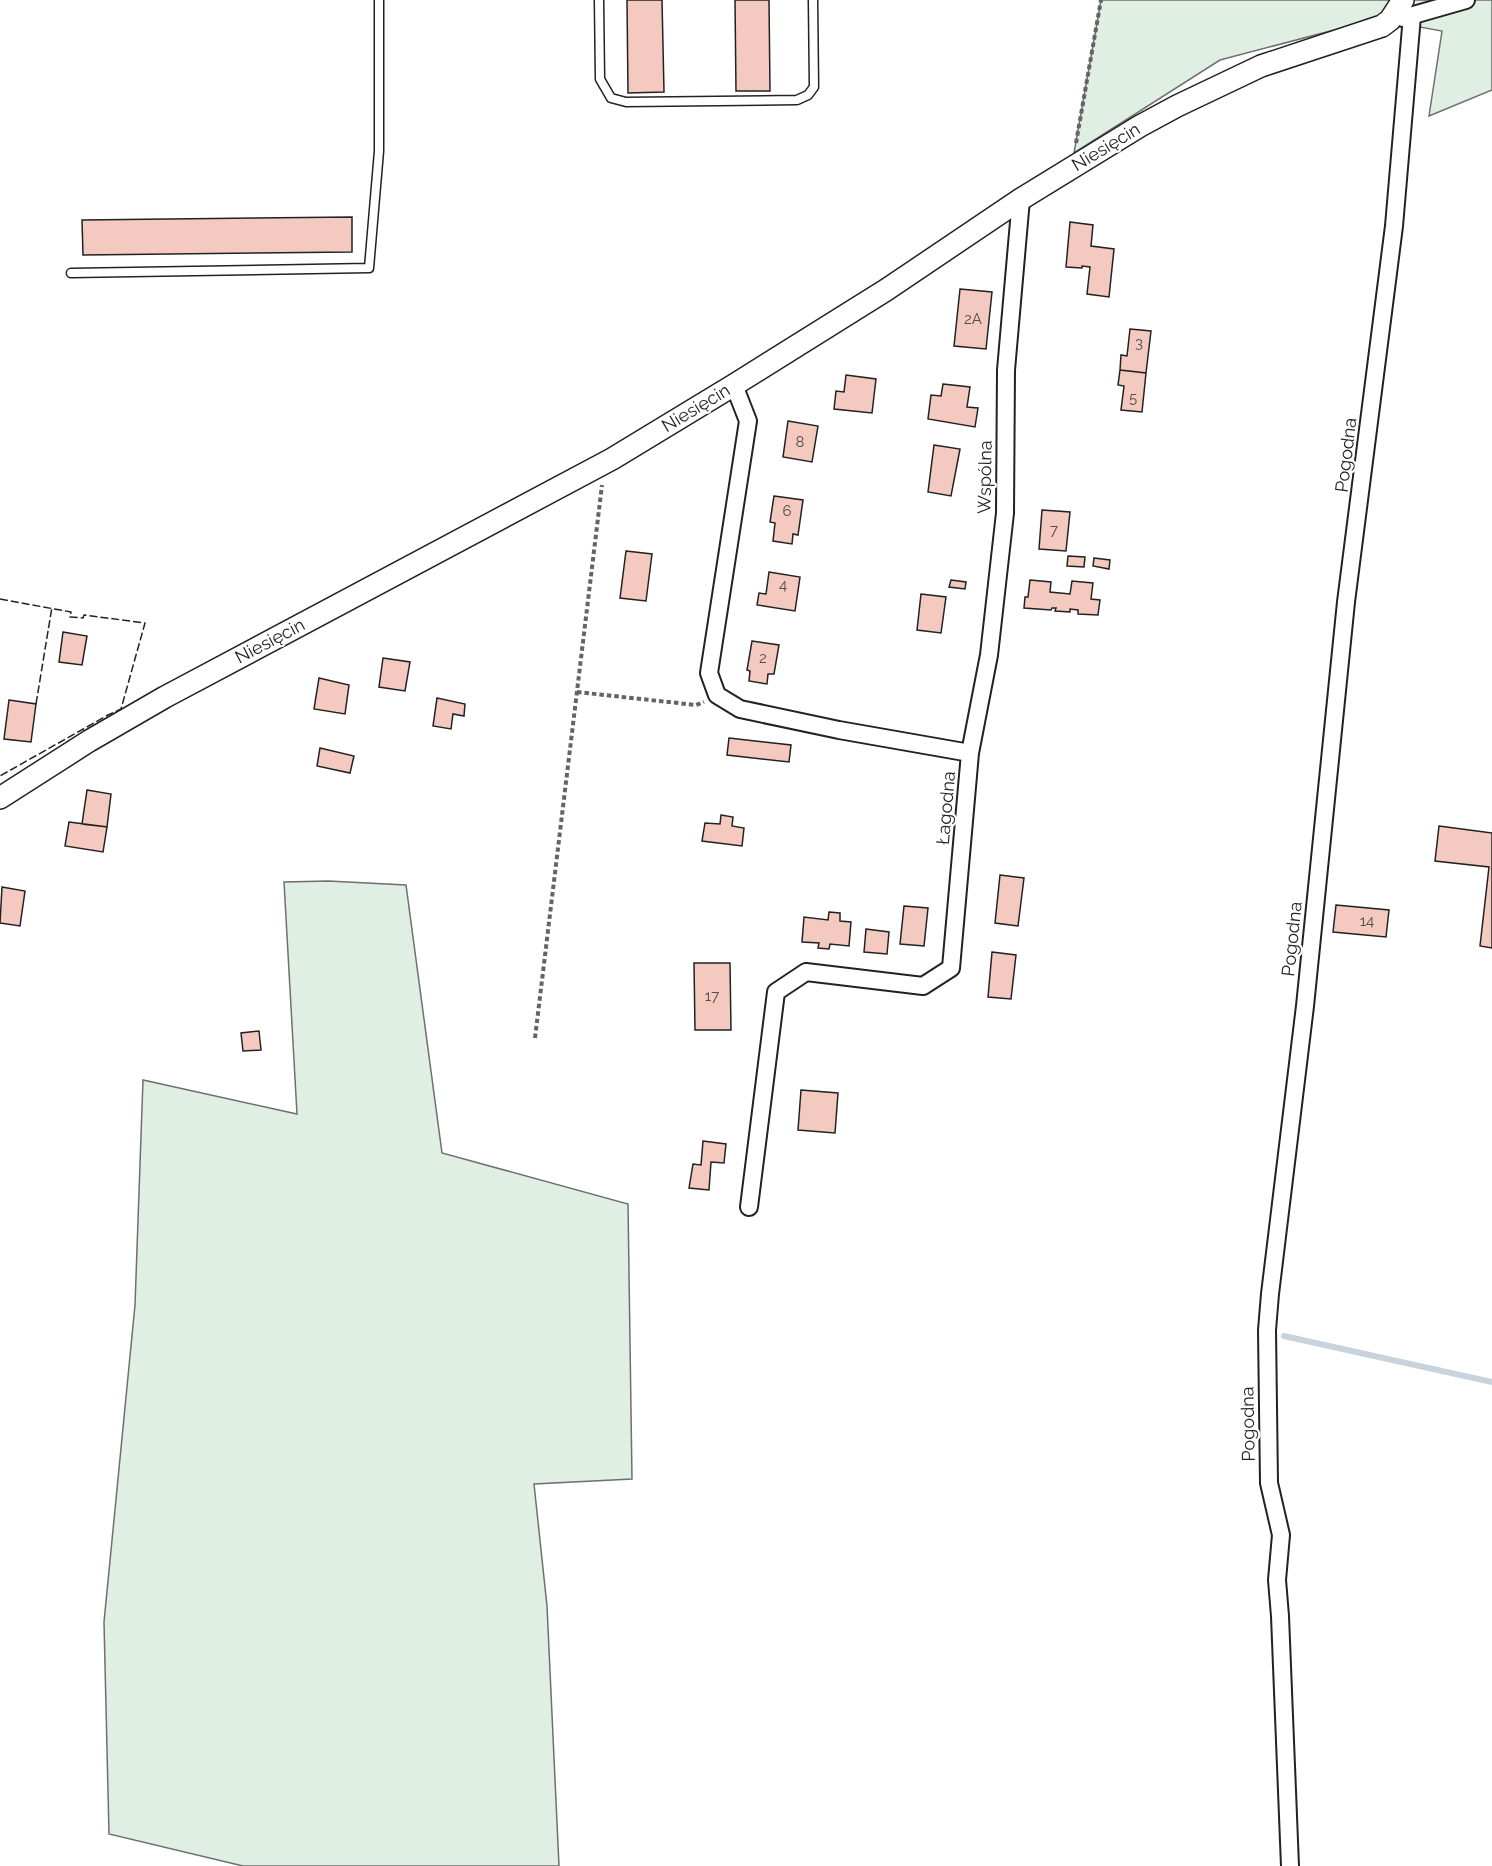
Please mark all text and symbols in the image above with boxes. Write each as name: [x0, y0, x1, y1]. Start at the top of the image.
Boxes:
street label: Niesięcin: [1068, 118, 1144, 175]
house number: 2A: [964, 310, 982, 328]
house number: 3: [1135, 334, 1143, 352]
street label: Niesięcin: [658, 379, 734, 436]
house number: 5: [1129, 389, 1137, 407]
street label: Pogodna: [1331, 416, 1361, 493]
house number: 8: [796, 433, 805, 451]
street label: Wspólna: [973, 440, 996, 514]
house number: 6: [782, 502, 792, 520]
house number: 7: [1050, 521, 1058, 539]
house number: 4: [779, 576, 787, 594]
street label: Niesięcin: [231, 613, 308, 668]
house number: 2: [759, 649, 767, 667]
street label: Łagodna: [932, 770, 959, 846]
street label: Pogodna: [1277, 901, 1306, 977]
house number: 14: [1360, 912, 1374, 930]
house number: 17: [705, 987, 719, 1005]
street label: Pogodna: [1236, 1386, 1259, 1462]

